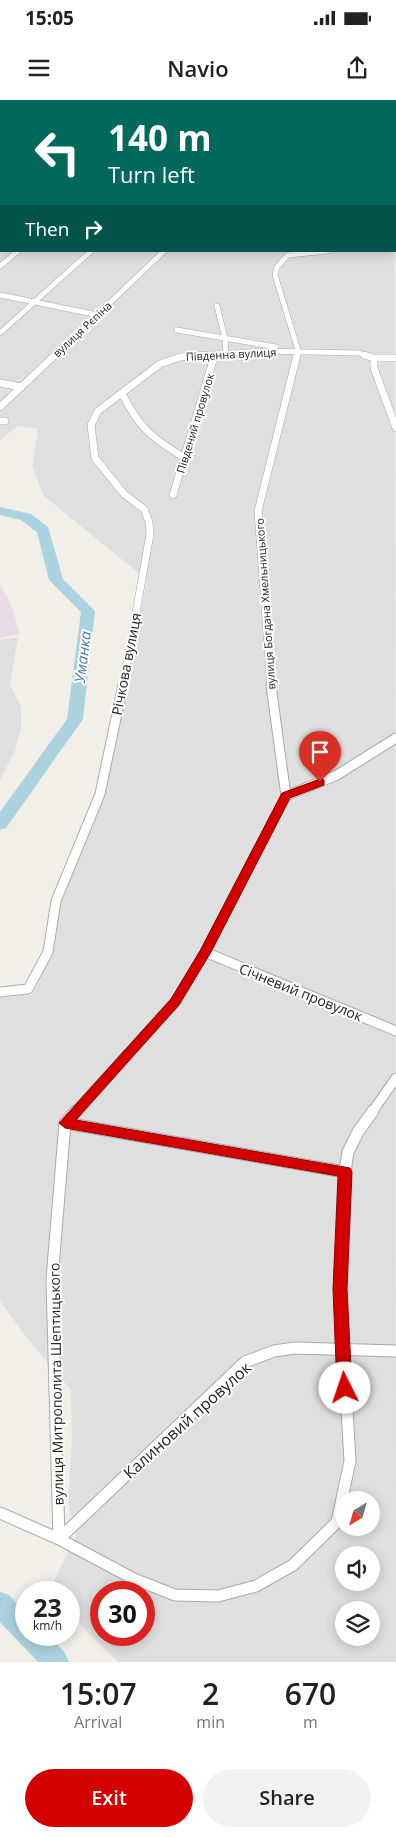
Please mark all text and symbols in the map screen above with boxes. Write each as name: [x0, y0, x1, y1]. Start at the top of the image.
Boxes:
text: 15:05: [25, 5, 74, 31]
text: Navio: [167, 53, 229, 83]
icon: menu: [25, 54, 53, 82]
icon: share: [343, 54, 371, 82]
text: 140 m: [108, 114, 212, 161]
icon: left: [25, 120, 90, 185]
text: Turn left: [108, 159, 195, 189]
icon: right: [79, 215, 107, 243]
text: Then: [25, 216, 69, 242]
street label: вулиця Рєпіна: [49, 298, 115, 360]
street label: Південна вулиця: [185, 344, 277, 364]
street label: Південий провулок: [173, 371, 217, 475]
street label: вулиця Богдана Хмельницького: [252, 517, 278, 690]
street label: Річкова вулиця: [107, 611, 145, 717]
water label: Уманка: [69, 629, 95, 685]
pin: [299, 731, 341, 782]
icon: arrive: [306, 738, 334, 766]
street label: Січневий провулок: [237, 959, 366, 1026]
street label: вулиця Митрополита Шептицького: [44, 1262, 68, 1506]
street label: Калиновий провулок: [118, 1356, 256, 1483]
position arrow: [318, 1361, 370, 1413]
north arrow: [335, 1491, 380, 1536]
map controls: [335, 1491, 380, 1646]
button: sound: [335, 1546, 380, 1591]
speed limit sign: 30: [90, 1581, 155, 1646]
text: 23: [33, 1590, 62, 1624]
button: layers: [335, 1601, 380, 1646]
text: km/h: [33, 1617, 62, 1634]
text: 15:07: [60, 1673, 137, 1714]
text: 2: [202, 1673, 219, 1714]
text: 670: [285, 1673, 336, 1714]
text: Arrival: [74, 1711, 122, 1733]
text: min: [196, 1711, 225, 1733]
text: m: [303, 1711, 318, 1733]
button: Exit: [25, 1769, 193, 1827]
button: Share: [203, 1769, 371, 1827]

